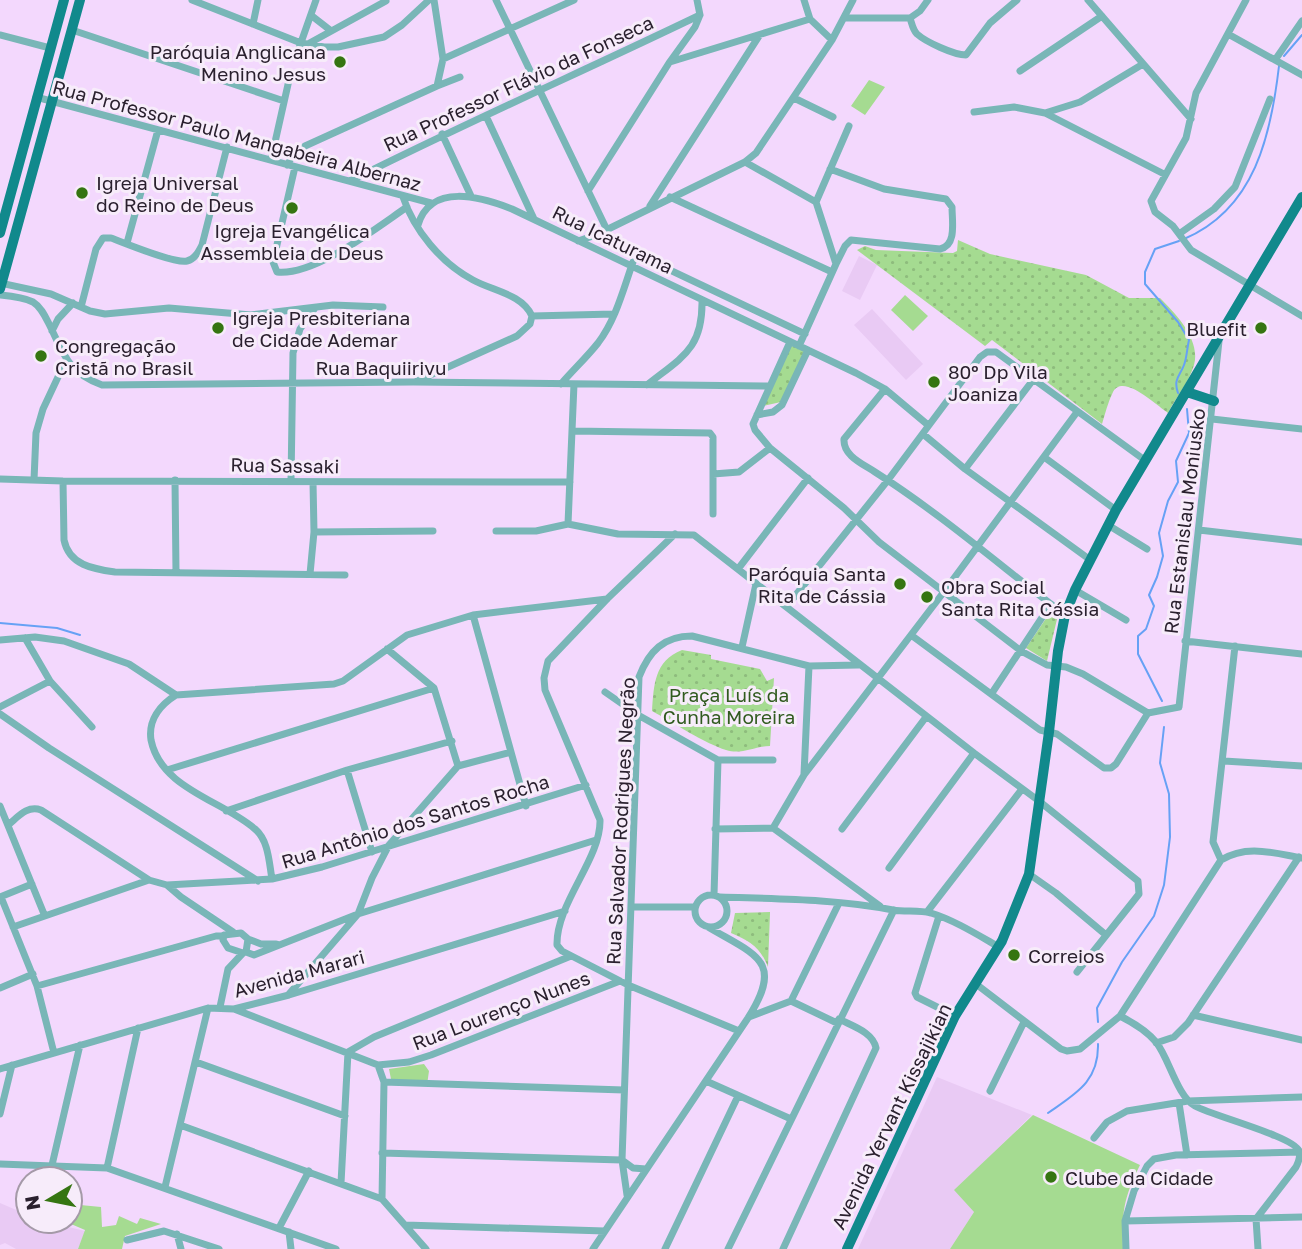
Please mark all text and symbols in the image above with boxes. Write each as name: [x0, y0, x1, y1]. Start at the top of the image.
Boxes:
street label: Rua Professor Flávio da Fonseca: [379, 10, 657, 156]
place label: Paróquia Anglicana Menino Jesus: [150, 40, 326, 85]
marker: Paróquia Anglicana Menino Jesus: [332, 54, 348, 70]
street label: Rua Professor Paulo Mangabeira Albernaz: [50, 75, 424, 195]
place label: Igreja Universal do Reino de Deus: [96, 171, 254, 216]
marker: Igreja Universal do Reino de Deus: [74, 185, 90, 201]
marker: Igreja Evangélica Assembleia de Deus: [284, 200, 300, 216]
street label: Rua Icaturama: [549, 200, 677, 278]
place label: Igreja Evangélica Assembleia de Deus: [200, 219, 384, 264]
place label: Igreja Presbiteriana de Cidade Ademar: [232, 306, 410, 351]
place label: Bluefit: [1186, 317, 1247, 340]
marker: Igreja Presbiteriana de Cidade Ademar: [210, 320, 226, 336]
marker: Bluefit: [1253, 320, 1269, 336]
place label: Congregação Cristã no Brasil: [55, 334, 193, 379]
marker: Congregação Cristã no Brasil: [33, 348, 49, 364]
street label: Rua Baquiirivu: [316, 356, 447, 379]
place label: 80º Dp Vila Joaniza: [948, 360, 1048, 405]
marker: 80º Dp Vila Joaniza: [926, 374, 942, 390]
street label: Rua Estanislau Moniusko: [1159, 407, 1209, 635]
street label: Rua Sassaki: [230, 453, 340, 477]
place label: Paróquia Santa Rita de Cássia: [748, 562, 886, 607]
place label: Obra Social Santa Rita Cássia: [941, 575, 1099, 620]
marker: Paróquia Santa Rita de Cássia: [892, 576, 908, 592]
marker: Obra Social Santa Rita Cássia: [919, 589, 935, 605]
street label: Rua Salvador Rodrigues Negrão: [601, 677, 639, 965]
park label: Praça Luís da Cunha Moreira: [663, 683, 795, 728]
street label: Rua Antônio dos Santos Rocha: [278, 769, 552, 873]
place label: Correios: [1028, 944, 1105, 967]
street label: Avenida Marari: [231, 945, 367, 1001]
marker: Correios: [1006, 947, 1022, 963]
street label: Rua Lourenço Nunes: [409, 966, 593, 1054]
street label: Avenida Yervant Kissajikian: [826, 999, 956, 1233]
north arrow: [14, 1165, 84, 1235]
place label: Clube da Cidade: [1065, 1166, 1213, 1189]
marker: Clube da Cidade: [1043, 1169, 1059, 1185]
text: N: [19, 1194, 44, 1212]

